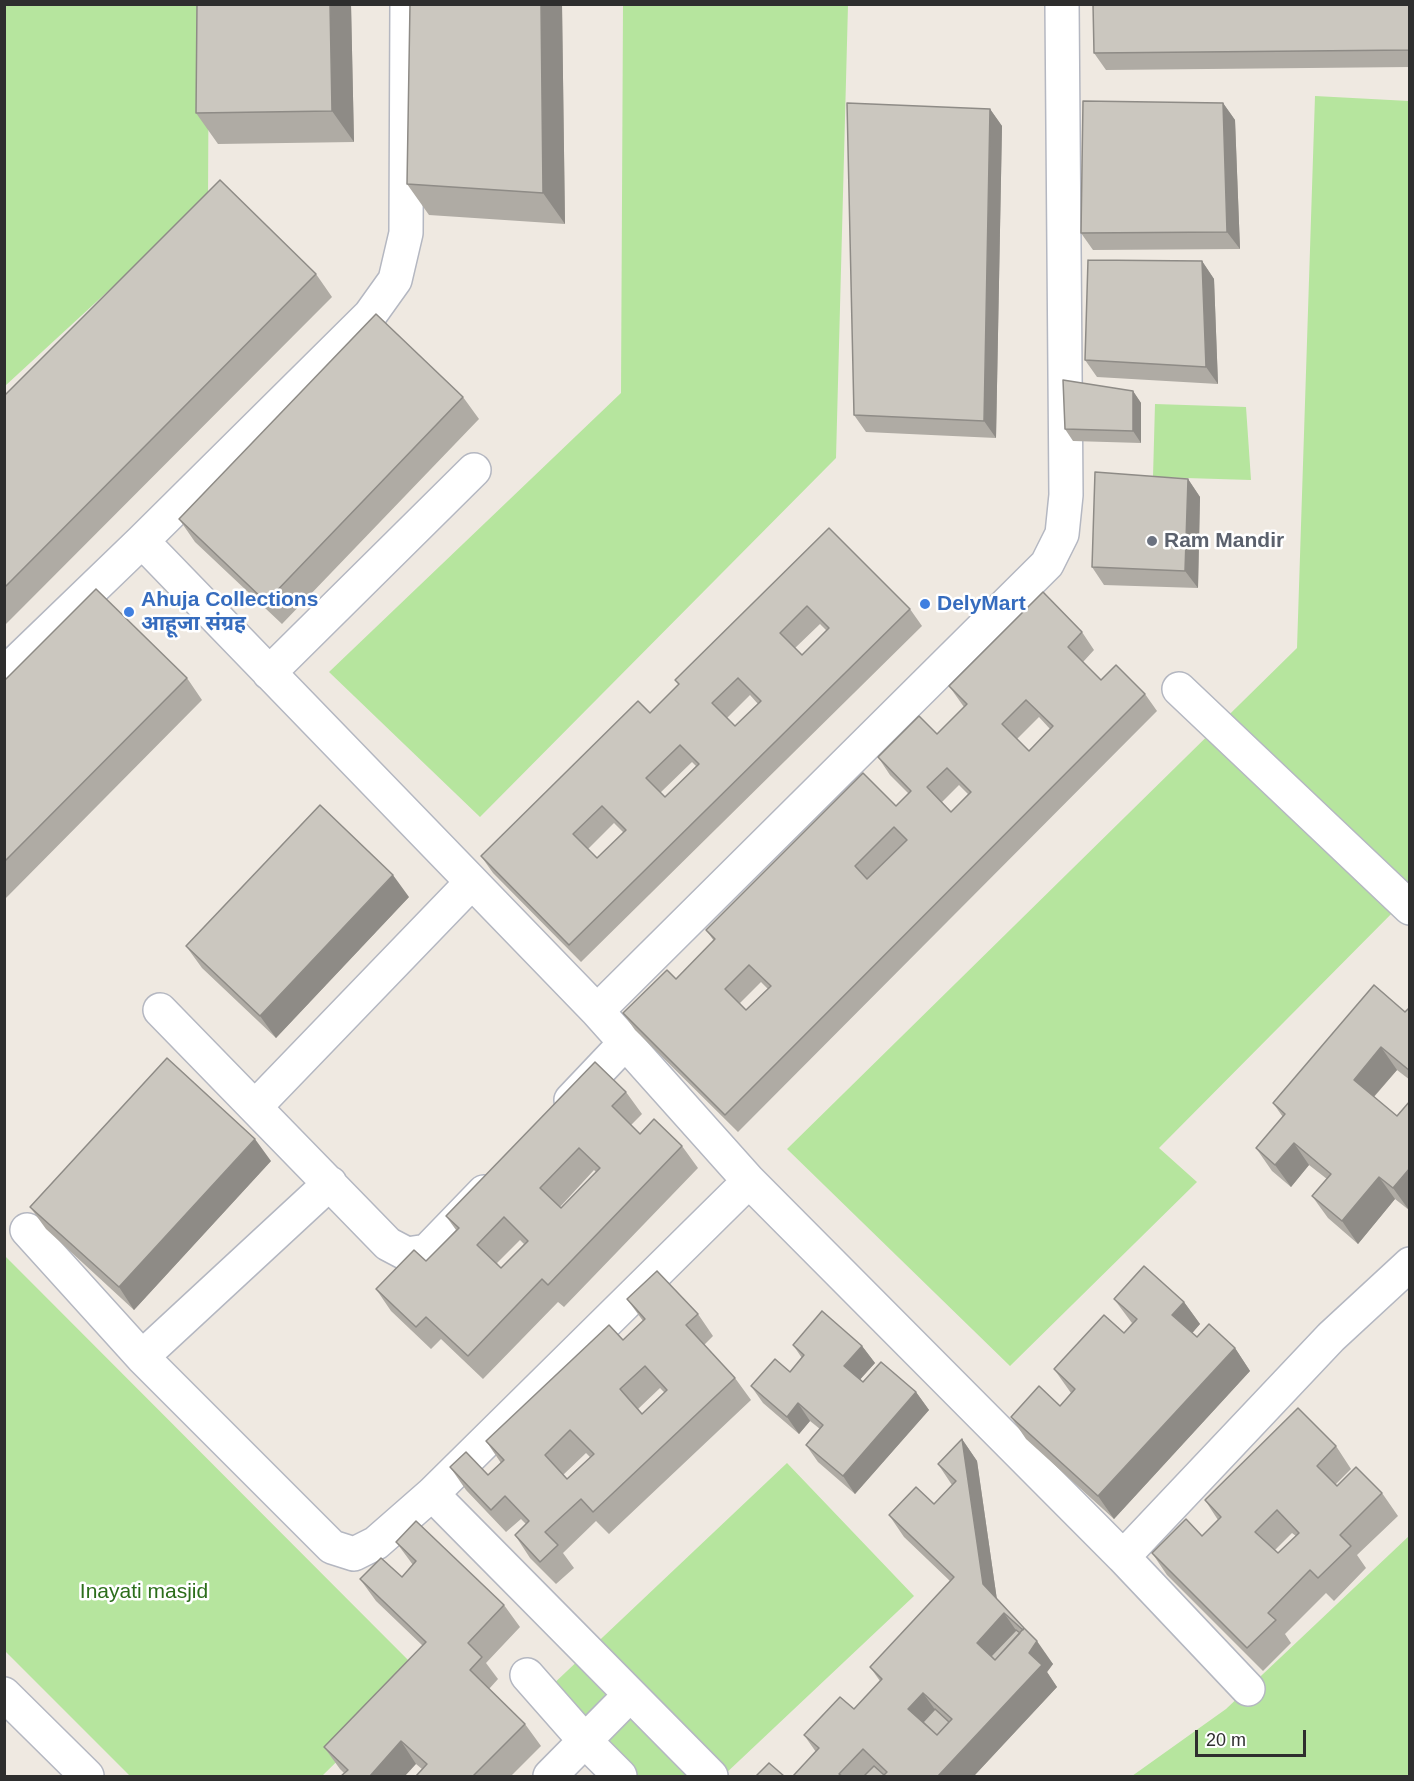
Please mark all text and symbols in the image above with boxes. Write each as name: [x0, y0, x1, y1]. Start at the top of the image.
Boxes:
place label: Ram Mandir: [1164, 528, 1284, 554]
marker: Ram Mandir: [1145, 534, 1159, 548]
place label: Ahuja Collections आहूजा संग्रह: [141, 587, 318, 637]
place label: DelyMart: [937, 591, 1026, 617]
marker: DelyMart: [918, 597, 932, 611]
marker: Ahuja Collections आहूजा संग्रह: [122, 605, 136, 619]
park label: Inayati masjid: [80, 1579, 208, 1605]
scale bar: [1198, 1718, 1309, 1756]
text: 20 m: [1206, 1730, 1246, 1750]

